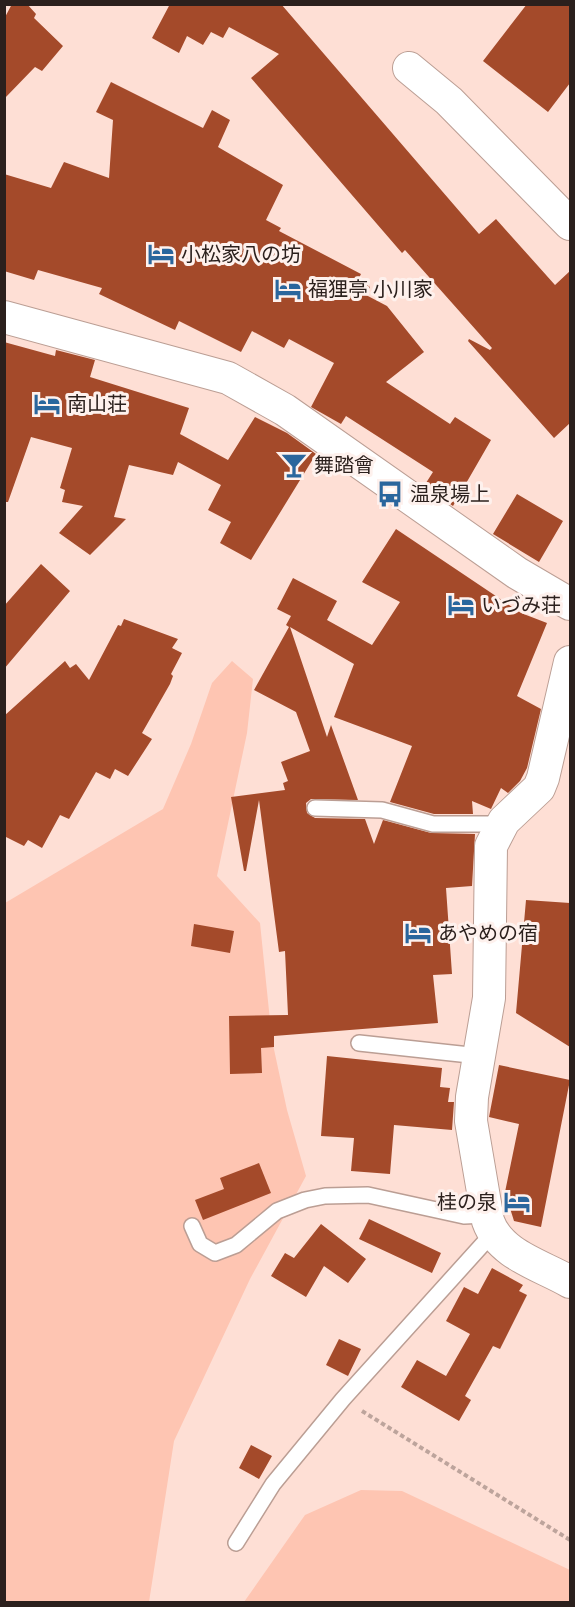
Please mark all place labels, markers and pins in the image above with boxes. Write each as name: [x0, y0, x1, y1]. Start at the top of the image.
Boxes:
hotel icon: 小松家八の坊: [146, 239, 176, 269]
place label: 小松家八の坊: [181, 243, 301, 266]
hotel icon: 福狸亭 小川家: [273, 274, 303, 304]
place label: 福狸亭 小川家: [308, 278, 433, 301]
hotel icon: 南山荘: [32, 389, 62, 419]
place label: 南山荘: [67, 393, 127, 416]
bar icon: 舞踏會: [279, 450, 309, 480]
place label: 舞踏會: [314, 454, 374, 477]
bus stop icon: 温泉場上: [375, 479, 405, 509]
place label: 温泉場上: [410, 483, 490, 506]
hotel icon: いづみ荘: [446, 590, 476, 620]
place label: いづみ荘: [481, 594, 561, 617]
hotel icon: あやめの宿: [403, 918, 433, 948]
place label: あやめの宿: [438, 922, 538, 945]
hotel icon: 桂の泉: [502, 1187, 532, 1217]
place label: 桂の泉: [437, 1191, 497, 1214]

